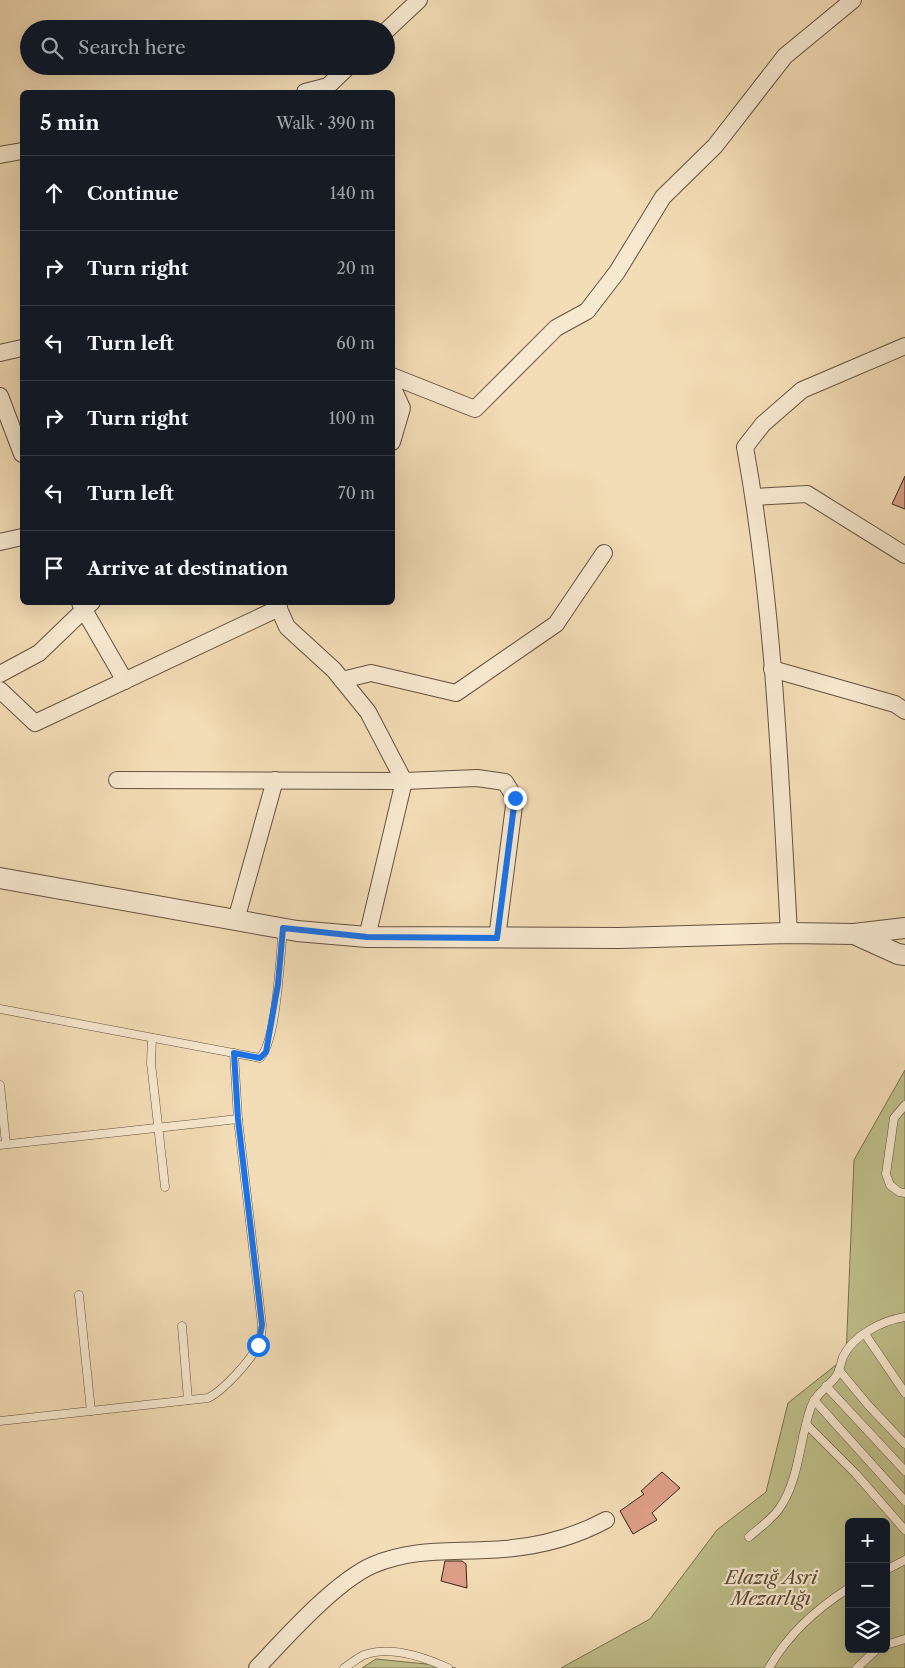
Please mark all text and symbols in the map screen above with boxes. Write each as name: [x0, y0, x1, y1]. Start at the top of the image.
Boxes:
search box: [20, 20, 395, 75]
icon: search: [38, 34, 66, 62]
text: Search here: [78, 36, 186, 59]
text: 5 min: [40, 110, 100, 135]
text: Walk · 390 m: [276, 113, 375, 133]
icon: ahead: [40, 179, 68, 207]
text: Continue: [87, 182, 179, 205]
text: 140 m: [330, 183, 375, 203]
icon: right: [40, 254, 68, 282]
text: Turn right: [87, 257, 188, 280]
text: 20 m: [336, 258, 375, 278]
icon: left: [40, 329, 68, 357]
text: Turn left: [87, 332, 174, 355]
text: 60 m: [336, 333, 375, 353]
icon: right: [40, 404, 68, 432]
text: Turn right: [87, 407, 188, 430]
text: 100 m: [329, 408, 375, 428]
icon: left: [40, 479, 68, 507]
text: Turn left: [87, 482, 174, 505]
text: 70 m: [338, 483, 375, 503]
icon: arrive: [40, 554, 68, 582]
text: Arrive at destination: [87, 557, 288, 580]
route end: [504, 787, 527, 810]
route start: [247, 1334, 270, 1357]
map controls: [845, 1518, 890, 1653]
button: +: [845, 1518, 890, 1563]
button: −: [845, 1563, 890, 1608]
park label: Elazığ Asri Mezarlığı: [723, 1567, 818, 1610]
button: layers: [845, 1608, 890, 1653]

